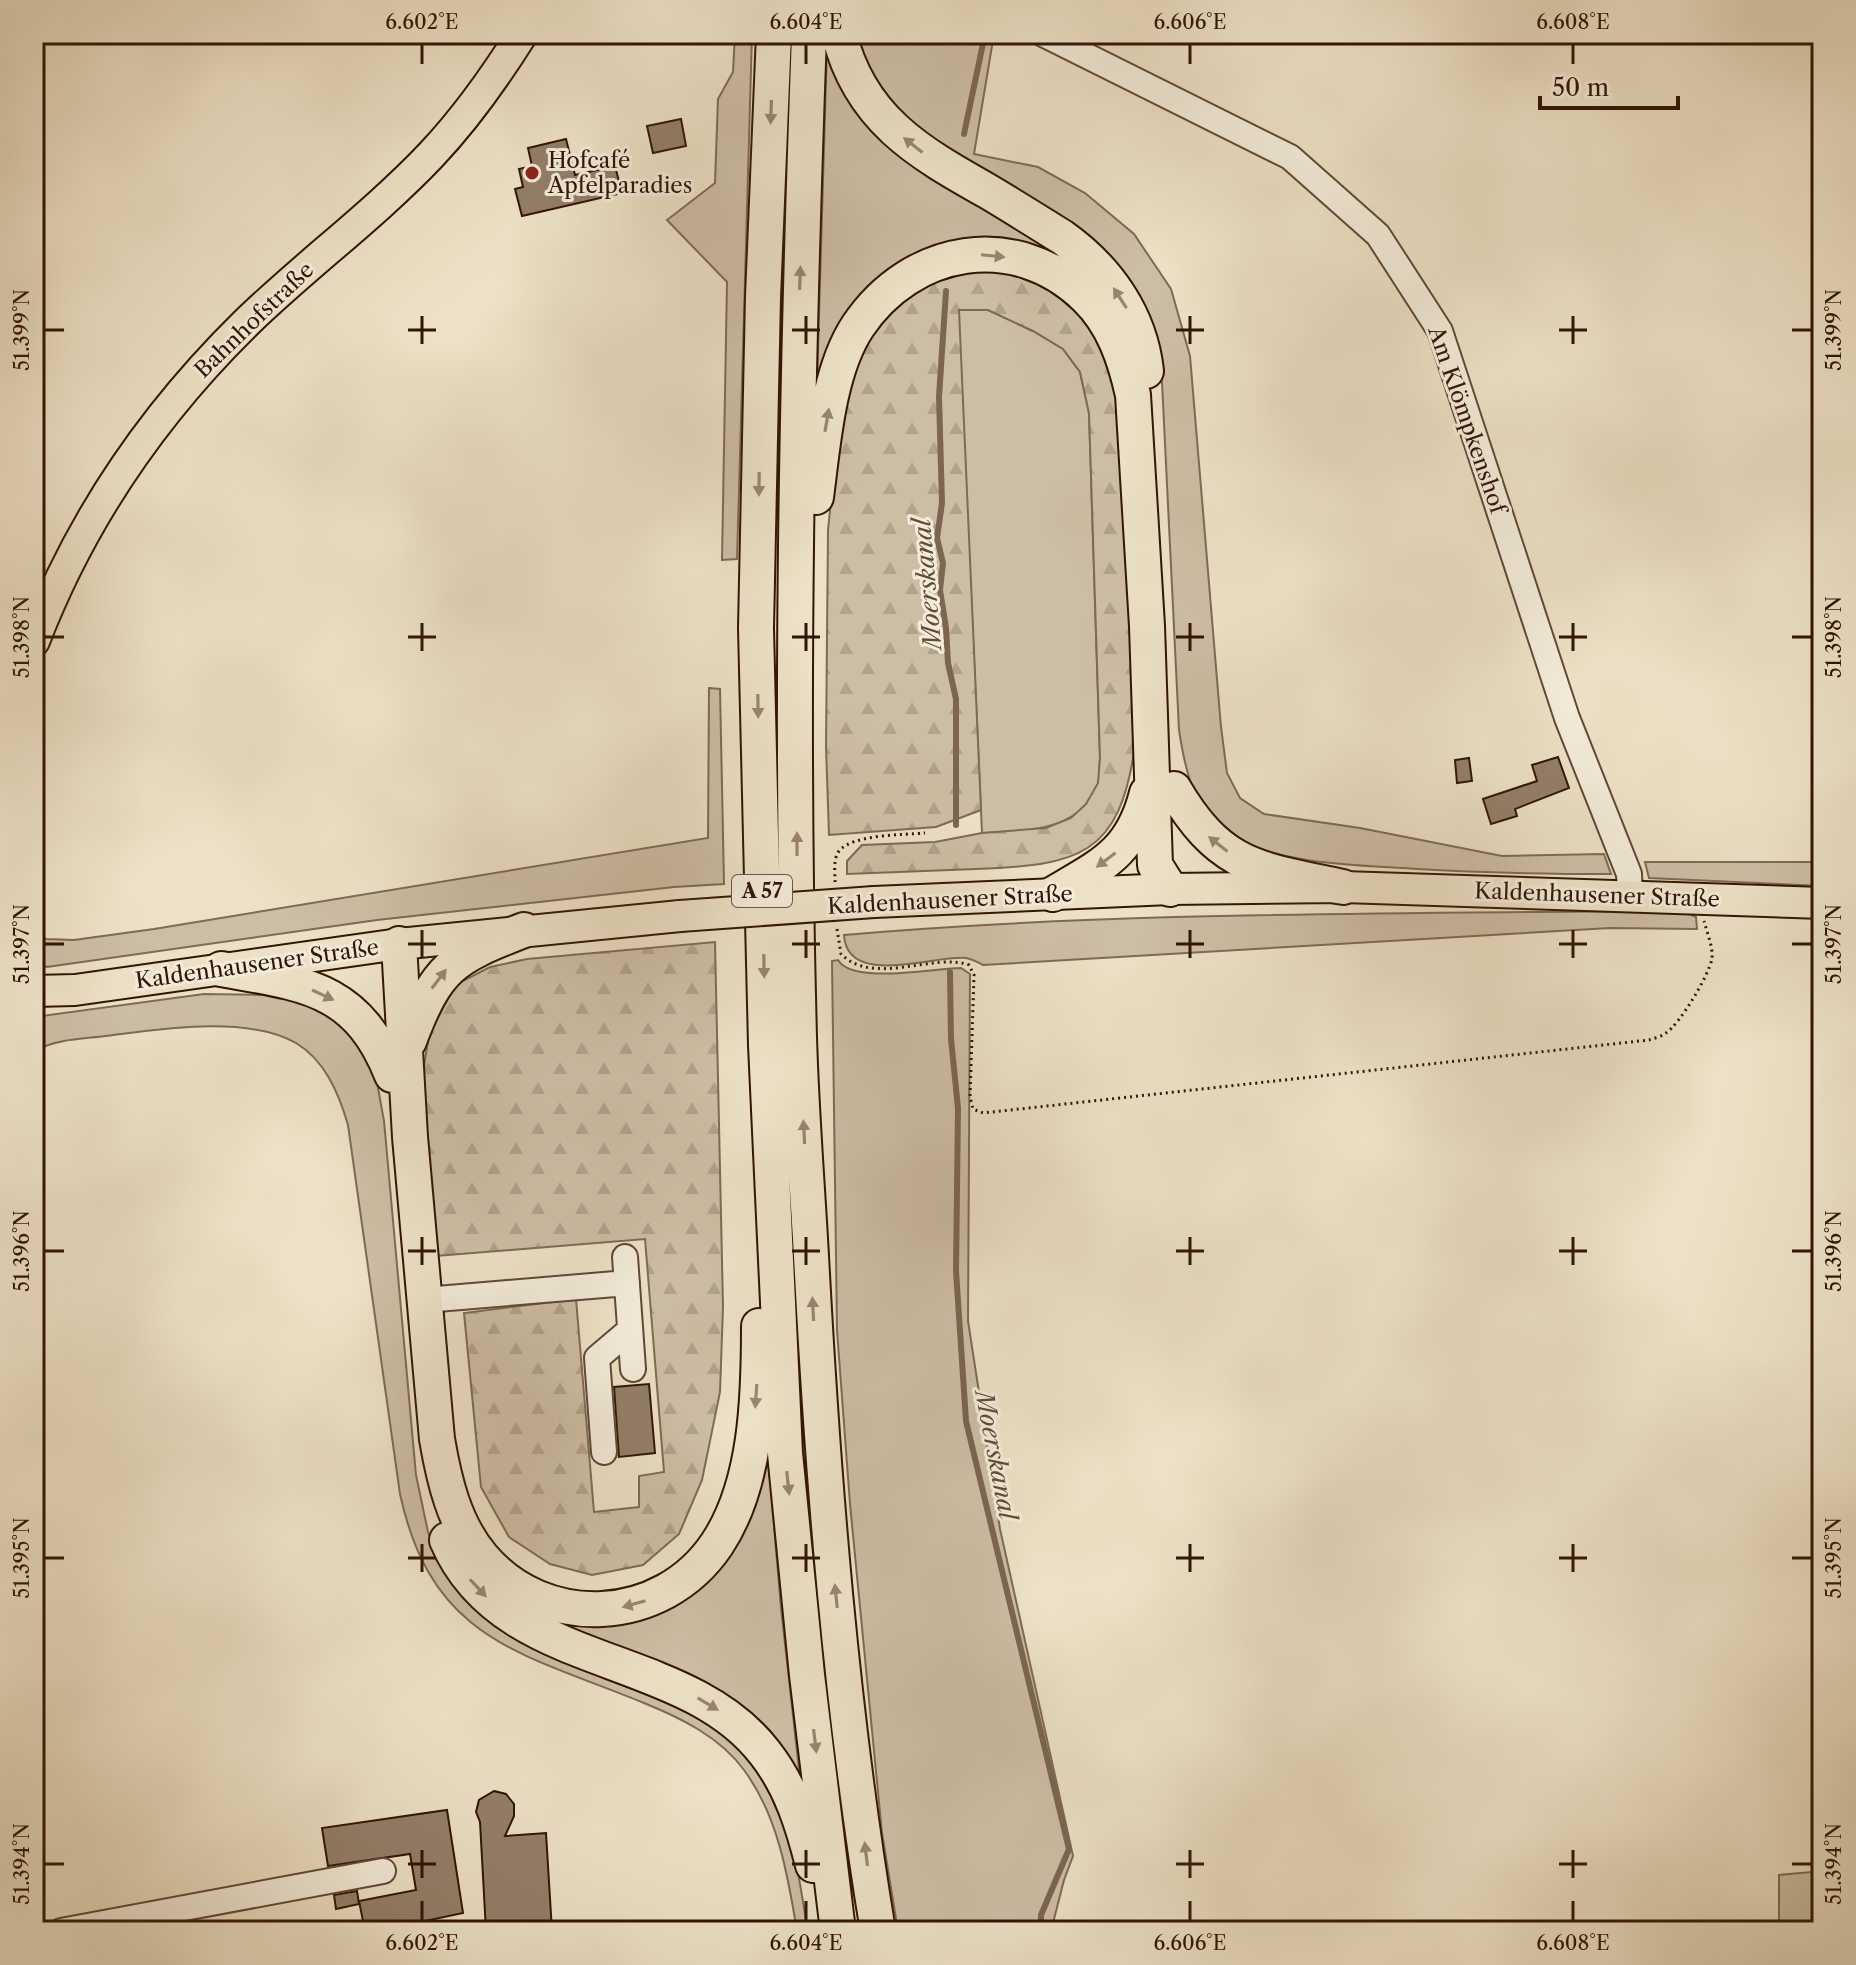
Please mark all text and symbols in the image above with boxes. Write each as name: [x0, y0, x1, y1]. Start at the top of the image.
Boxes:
text: 6.602°E: [385, 10, 459, 34]
text: 6.604°E: [769, 10, 843, 34]
text: 6.606°E: [1153, 10, 1227, 34]
text: 6.608°E: [1536, 10, 1610, 34]
scale bar: [1540, 60, 1678, 110]
text: 50 m: [1552, 73, 1609, 102]
one-way arrow: [764, 100, 777, 125]
one-way arrow: [903, 138, 923, 154]
place label: Hofcafé Apfelparadies: [547, 147, 692, 199]
marker: Hofcafé Apfelparadies: [523, 164, 541, 182]
one-way arrow: [980, 250, 1005, 263]
street label: Bahnhofstraße: [189, 256, 319, 384]
one-way arrow: [794, 265, 807, 290]
one-way arrow: [1112, 287, 1127, 308]
text: 51.399°N: [10, 289, 34, 371]
text: 51.399°N: [1822, 289, 1846, 371]
street label: Am Klömpkenshof: [1422, 322, 1513, 520]
one-way arrow: [821, 407, 833, 432]
one-way arrow: [753, 472, 766, 497]
water label: Moerskanal: [907, 515, 947, 654]
text: 51.398°N: [10, 596, 34, 678]
text: 51.398°N: [1822, 596, 1846, 678]
one-way arrow: [752, 694, 764, 719]
one-way arrow: [791, 831, 803, 856]
one-way arrow: [1208, 837, 1228, 853]
one-way arrow: [1096, 852, 1116, 868]
road number: A 57: [732, 875, 792, 907]
street label: Kaldenhausener Straße: [1474, 877, 1720, 913]
street label: Kaldenhausener Straße: [827, 880, 1073, 920]
text: 51.397°N: [10, 904, 34, 984]
text: 51.397°N: [1822, 904, 1846, 984]
street label: Kaldenhausener Straße: [133, 934, 381, 994]
one-way arrow: [758, 954, 771, 979]
one-way arrow: [431, 969, 447, 989]
one-way arrow: [311, 988, 335, 1001]
one-way arrow: [797, 1119, 810, 1144]
text: 51.396°N: [10, 1210, 34, 1292]
text: 51.396°N: [1822, 1210, 1846, 1292]
one-way arrow: [807, 1296, 820, 1321]
one-way arrow: [749, 1384, 762, 1409]
water label: Moerskanal: [969, 1385, 1023, 1524]
one-way arrow: [782, 1470, 795, 1495]
text: 51.395°N: [10, 1517, 34, 1599]
text: 51.395°N: [1822, 1517, 1846, 1599]
one-way arrow: [468, 1578, 486, 1597]
one-way arrow: [829, 1583, 842, 1608]
one-way arrow: [621, 1598, 645, 1611]
one-way arrow: [697, 1697, 718, 1712]
one-way arrow: [809, 1729, 822, 1754]
text: 51.394°N: [10, 1823, 34, 1905]
text: 51.394°N: [1822, 1823, 1846, 1905]
one-way arrow: [859, 1841, 872, 1866]
text: 6.602°E: [385, 1931, 459, 1955]
text: 6.604°E: [769, 1931, 843, 1955]
text: 6.606°E: [1153, 1931, 1227, 1955]
text: 6.608°E: [1536, 1931, 1610, 1955]

